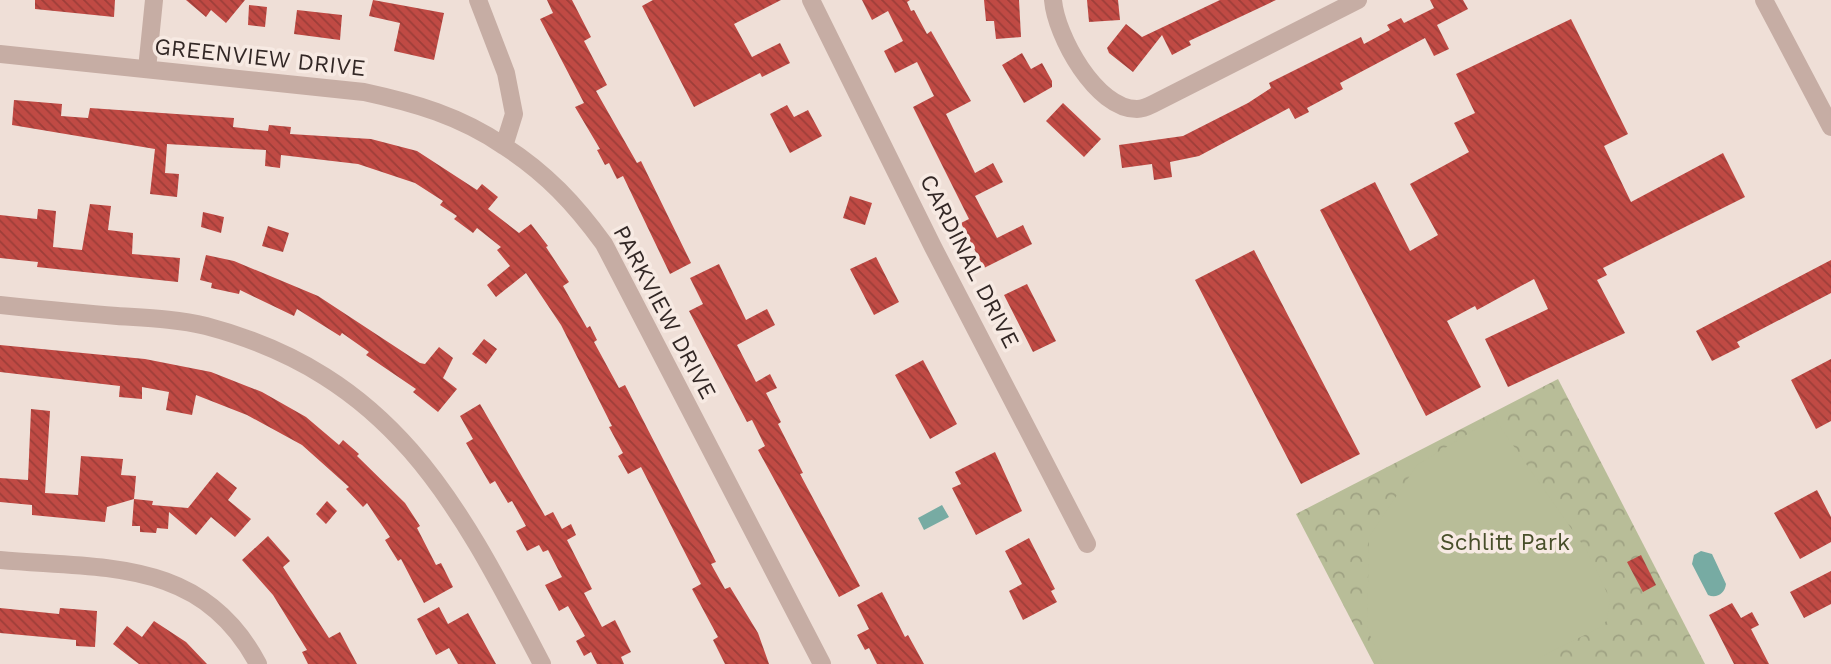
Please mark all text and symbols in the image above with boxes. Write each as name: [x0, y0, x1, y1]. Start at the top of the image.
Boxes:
street label: GREENVIEW DRIVE: [153, 33, 367, 82]
street label: CARDINAL DRIVE: [914, 170, 1025, 352]
street label: PARKVIEW DRIVE: [607, 221, 722, 404]
park label: Schlitt Park: [1440, 529, 1570, 556]

